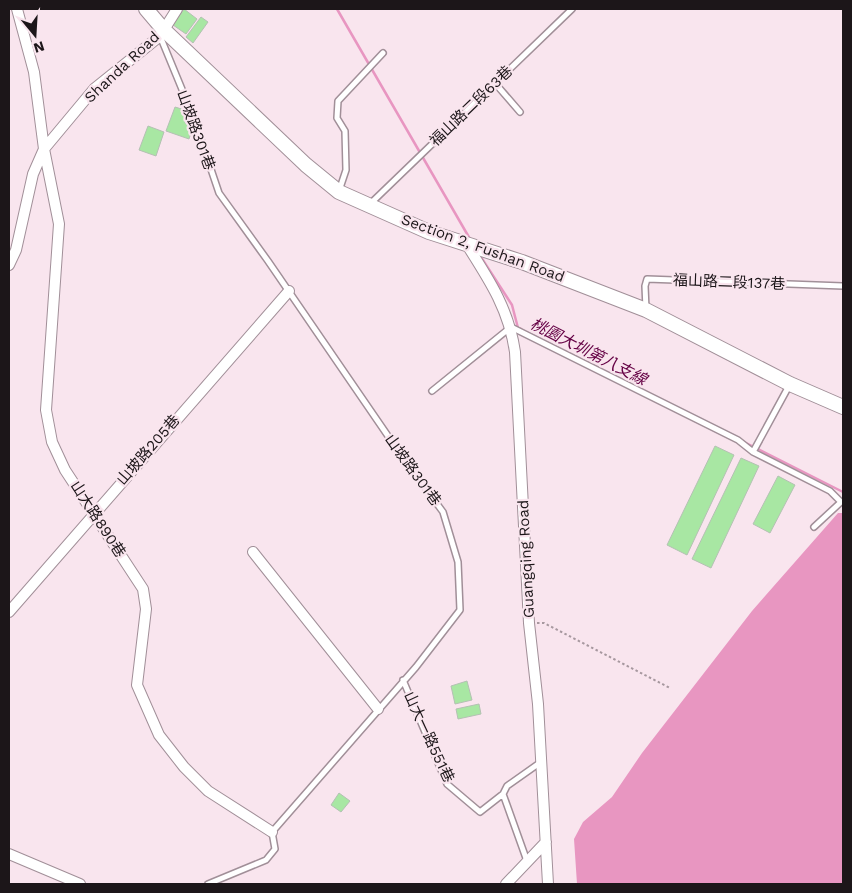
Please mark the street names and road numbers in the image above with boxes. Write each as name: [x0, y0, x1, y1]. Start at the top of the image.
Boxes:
street label: Shanda Road: [81, 28, 163, 106]
street label: 福山路二段63巷: [426, 62, 516, 150]
street label: 山坡路301巷: [173, 87, 219, 173]
street label: Section 2, Fushan Road: [399, 210, 567, 286]
street label: 福山路二段137巷: [673, 271, 785, 293]
street label: 山坡路205巷: [113, 411, 183, 489]
street label: 山坡路301巷: [381, 431, 445, 509]
street label: 山大路890巷: [67, 477, 129, 561]
street label: Guangqing Road: [514, 499, 538, 619]
street label: 山大一路551巷: [400, 689, 458, 785]

